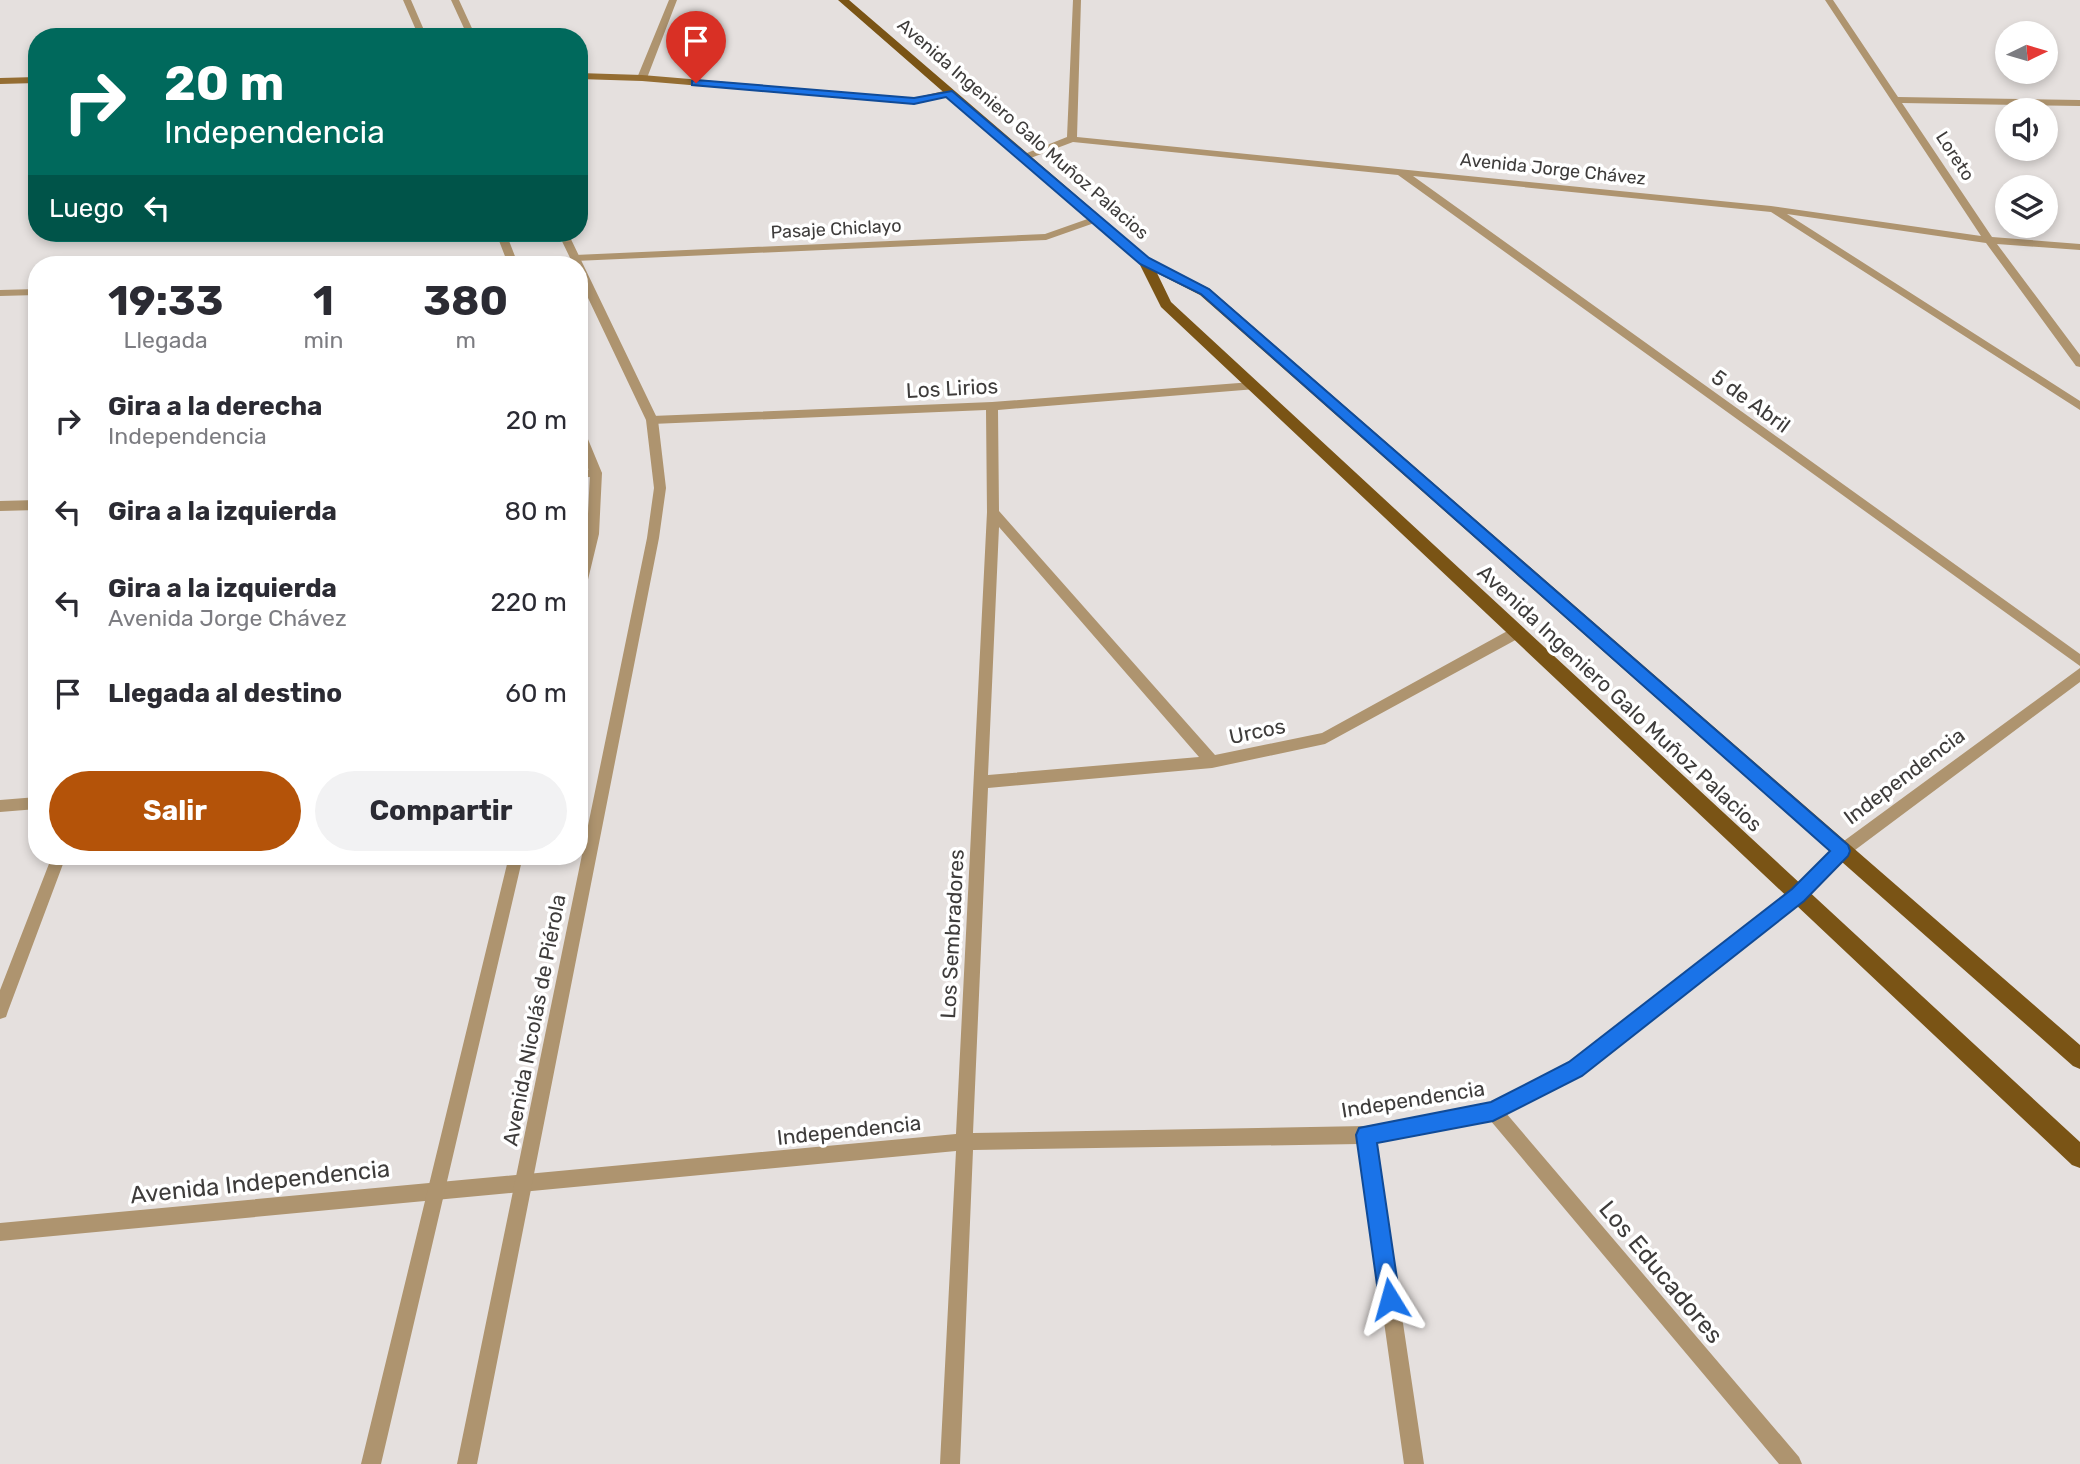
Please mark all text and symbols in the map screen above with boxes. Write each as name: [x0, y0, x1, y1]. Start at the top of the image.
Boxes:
pin: [666, 11, 726, 83]
street label: Avenida Ingeniero Galo Muñoz Palacios: [893, 14, 1153, 244]
north arrow: [1995, 21, 2058, 84]
map controls: [1995, 21, 2058, 238]
icon: arrive: [677, 22, 715, 60]
text: 20 m: [164, 54, 285, 112]
icon: right: [49, 56, 140, 147]
button: sound: [1995, 98, 2058, 161]
text: Independencia: [164, 113, 385, 151]
street label: Loreto: [1931, 127, 1979, 185]
street label: Avenida Jorge Chávez: [1459, 148, 1647, 190]
button: layers: [1995, 175, 2058, 238]
icon: left: [138, 189, 176, 227]
text: Luego: [49, 193, 124, 224]
street label: Pasaje Chiclayo: [770, 215, 902, 243]
text: 19:33: [108, 276, 223, 326]
text: 1: [313, 276, 334, 326]
text: 380: [423, 276, 508, 326]
text: Llegada: [124, 326, 208, 354]
text: min: [303, 326, 343, 354]
text: m: [455, 326, 476, 354]
street label: 5 de Abril: [1707, 364, 1795, 438]
street label: Los Lirios: [905, 373, 999, 403]
text: Gira a la derecha: [108, 391, 322, 422]
icon: right: [49, 402, 87, 440]
text: 20 m: [506, 405, 567, 436]
text: Independencia: [108, 422, 267, 450]
icon: left: [49, 493, 87, 531]
text: Gira a la izquierda: [108, 496, 337, 527]
text: 80 m: [504, 496, 567, 527]
street label: Avenida Ingeniero Galo Muñoz Palacios: [1473, 559, 1767, 837]
text: Gira a la izquierda: [108, 573, 337, 604]
icon: left: [49, 584, 87, 622]
text: 220 m: [490, 587, 567, 618]
text: Avenida Jorge Chávez: [108, 604, 347, 632]
icon: arrive: [49, 675, 87, 713]
text: Llegada al destino: [108, 678, 342, 709]
text: 60 m: [505, 678, 567, 709]
street label: Urcos: [1227, 713, 1287, 749]
street label: Independencia: [1839, 722, 1969, 830]
button: Salir: [49, 771, 301, 851]
button: Compartir: [315, 771, 567, 851]
street label: Los Sembradores: [935, 849, 969, 1019]
street label: Avenida Nicolás de Piérola: [497, 892, 571, 1148]
street label: Independencia: [1339, 1075, 1487, 1123]
street label: Independencia: [776, 1110, 922, 1150]
street label: Avenida Independencia: [129, 1154, 391, 1210]
street label: Los Educadores: [1593, 1195, 1729, 1349]
position arrow: [1353, 1262, 1427, 1336]

